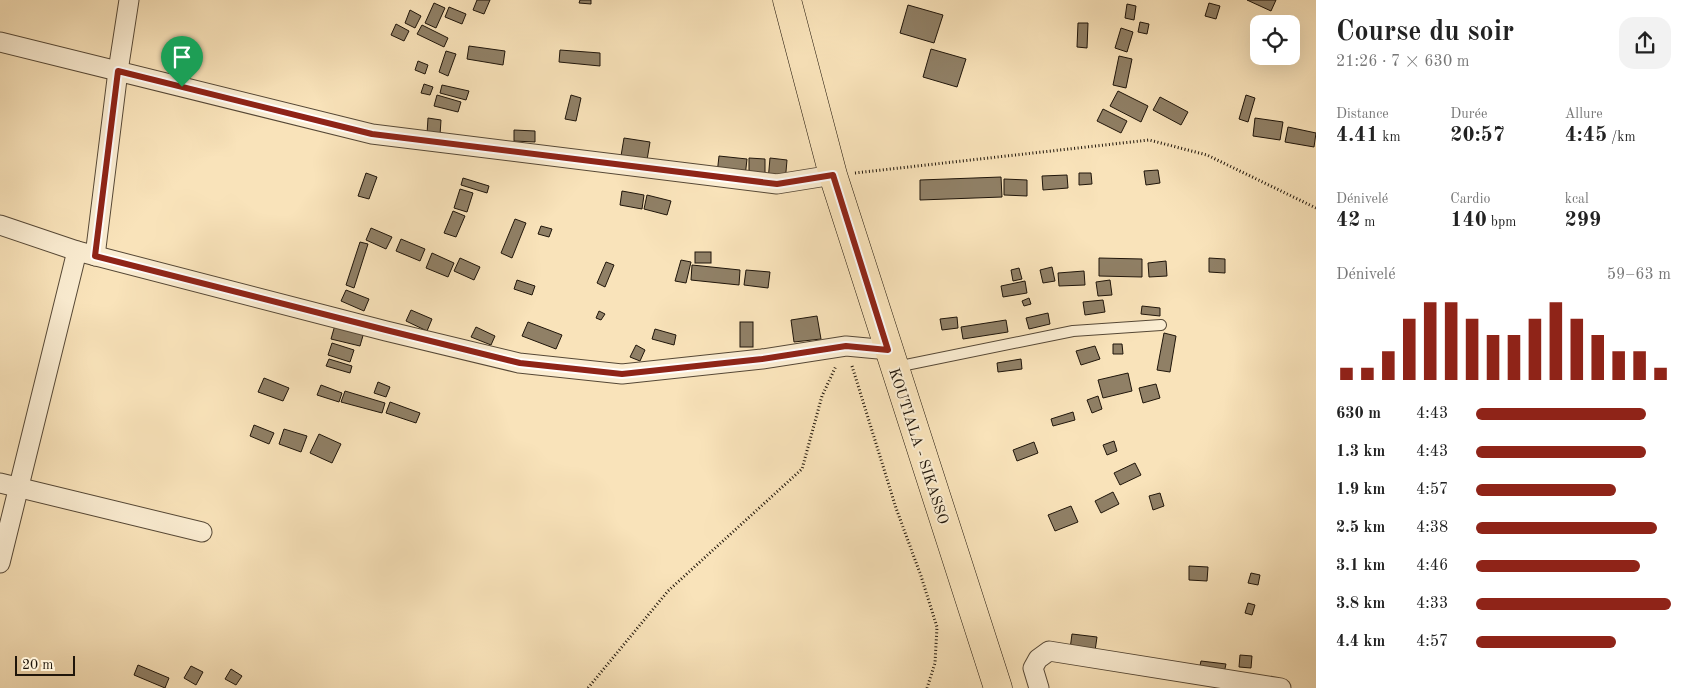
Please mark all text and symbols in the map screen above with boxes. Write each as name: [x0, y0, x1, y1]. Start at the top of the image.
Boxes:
map controls: [1250, 15, 1300, 65]
button: locate: [1250, 15, 1300, 65]
button: share: [1619, 17, 1671, 69]
text: Course du soir: [1336, 19, 1514, 47]
pin: [161, 36, 203, 87]
icon: arrive: [168, 43, 196, 71]
text: 21:26 · 7 × 630 m: [1336, 54, 1469, 70]
text: Distance: [1336, 107, 1389, 121]
text: Durée: [1450, 107, 1487, 121]
text: Allure: [1565, 107, 1603, 121]
text: 4.41: [1336, 125, 1378, 146]
text: 20:57: [1450, 125, 1505, 146]
text: 4:45: [1565, 125, 1607, 146]
text: km: [1378, 130, 1401, 144]
text: /km: [1607, 130, 1636, 144]
text: Dénivelé: [1336, 192, 1388, 206]
text: Cardio: [1450, 192, 1490, 206]
text: kcal: [1565, 192, 1589, 206]
text: 42: [1336, 210, 1360, 231]
text: 140: [1450, 210, 1487, 231]
text: 299: [1565, 210, 1601, 231]
text: m: [1360, 215, 1375, 229]
text: bpm: [1487, 215, 1516, 229]
text: Dénivelé: [1336, 267, 1396, 283]
text: 59–63 m: [1607, 267, 1671, 283]
street label: KOUTIALA - SIKASSO: [885, 367, 950, 526]
text: 630 m: [1336, 406, 1381, 422]
text: 4:43: [1416, 406, 1448, 422]
text: 1.3 km: [1336, 444, 1385, 460]
text: 4:43: [1416, 444, 1448, 460]
text: 1.9 km: [1336, 482, 1385, 498]
text: 4:57: [1416, 482, 1448, 498]
text: 2.5 km: [1336, 520, 1385, 536]
text: 4:38: [1416, 520, 1448, 536]
text: 3.1 km: [1336, 558, 1385, 574]
text: 4:46: [1416, 558, 1448, 574]
text: 3.8 km: [1336, 596, 1385, 612]
text: 4:33: [1416, 596, 1448, 612]
text: 4.4 km: [1336, 634, 1385, 650]
text: 4:57: [1416, 634, 1448, 650]
scale bar: [15, 653, 75, 676]
text: 20 m: [22, 658, 53, 672]

